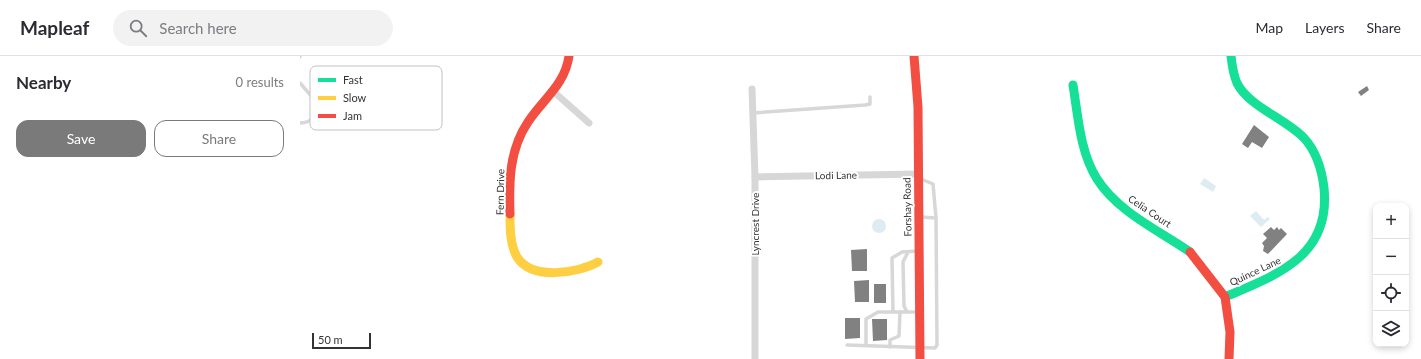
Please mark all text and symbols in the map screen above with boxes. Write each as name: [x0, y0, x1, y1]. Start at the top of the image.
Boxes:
search box: [113, 10, 393, 46]
text: Mapleaf: [20, 16, 89, 39]
icon: search: [127, 17, 149, 39]
text: Search here: [159, 19, 237, 37]
text: Map: [1255, 19, 1283, 36]
text: Layers: [1305, 19, 1345, 36]
text: Share: [1367, 19, 1401, 36]
legend: [310, 66, 442, 130]
text: Nearby: [16, 72, 71, 93]
text: Fast: [343, 73, 363, 86]
text: 0 results: [236, 74, 284, 90]
text: Slow: [343, 91, 367, 104]
text: Jam: [343, 109, 362, 122]
button: Save: [16, 120, 146, 157]
button: Share: [154, 120, 284, 157]
street label: Fern Drive: [494, 169, 506, 215]
street label: Lodi Lane: [815, 169, 857, 181]
street label: Forshay Road: [900, 177, 914, 237]
street label: Celia Court: [1126, 192, 1174, 230]
street label: Lyncrest Drive: [749, 193, 761, 255]
map controls: [1373, 203, 1409, 347]
button: +: [1373, 203, 1409, 239]
button: −: [1373, 239, 1409, 275]
street label: Quince Lane: [1228, 254, 1282, 288]
button: locate: [1373, 275, 1409, 311]
button: layers: [1373, 311, 1409, 347]
scale bar: [312, 331, 371, 350]
text: 50 m: [318, 333, 343, 346]

